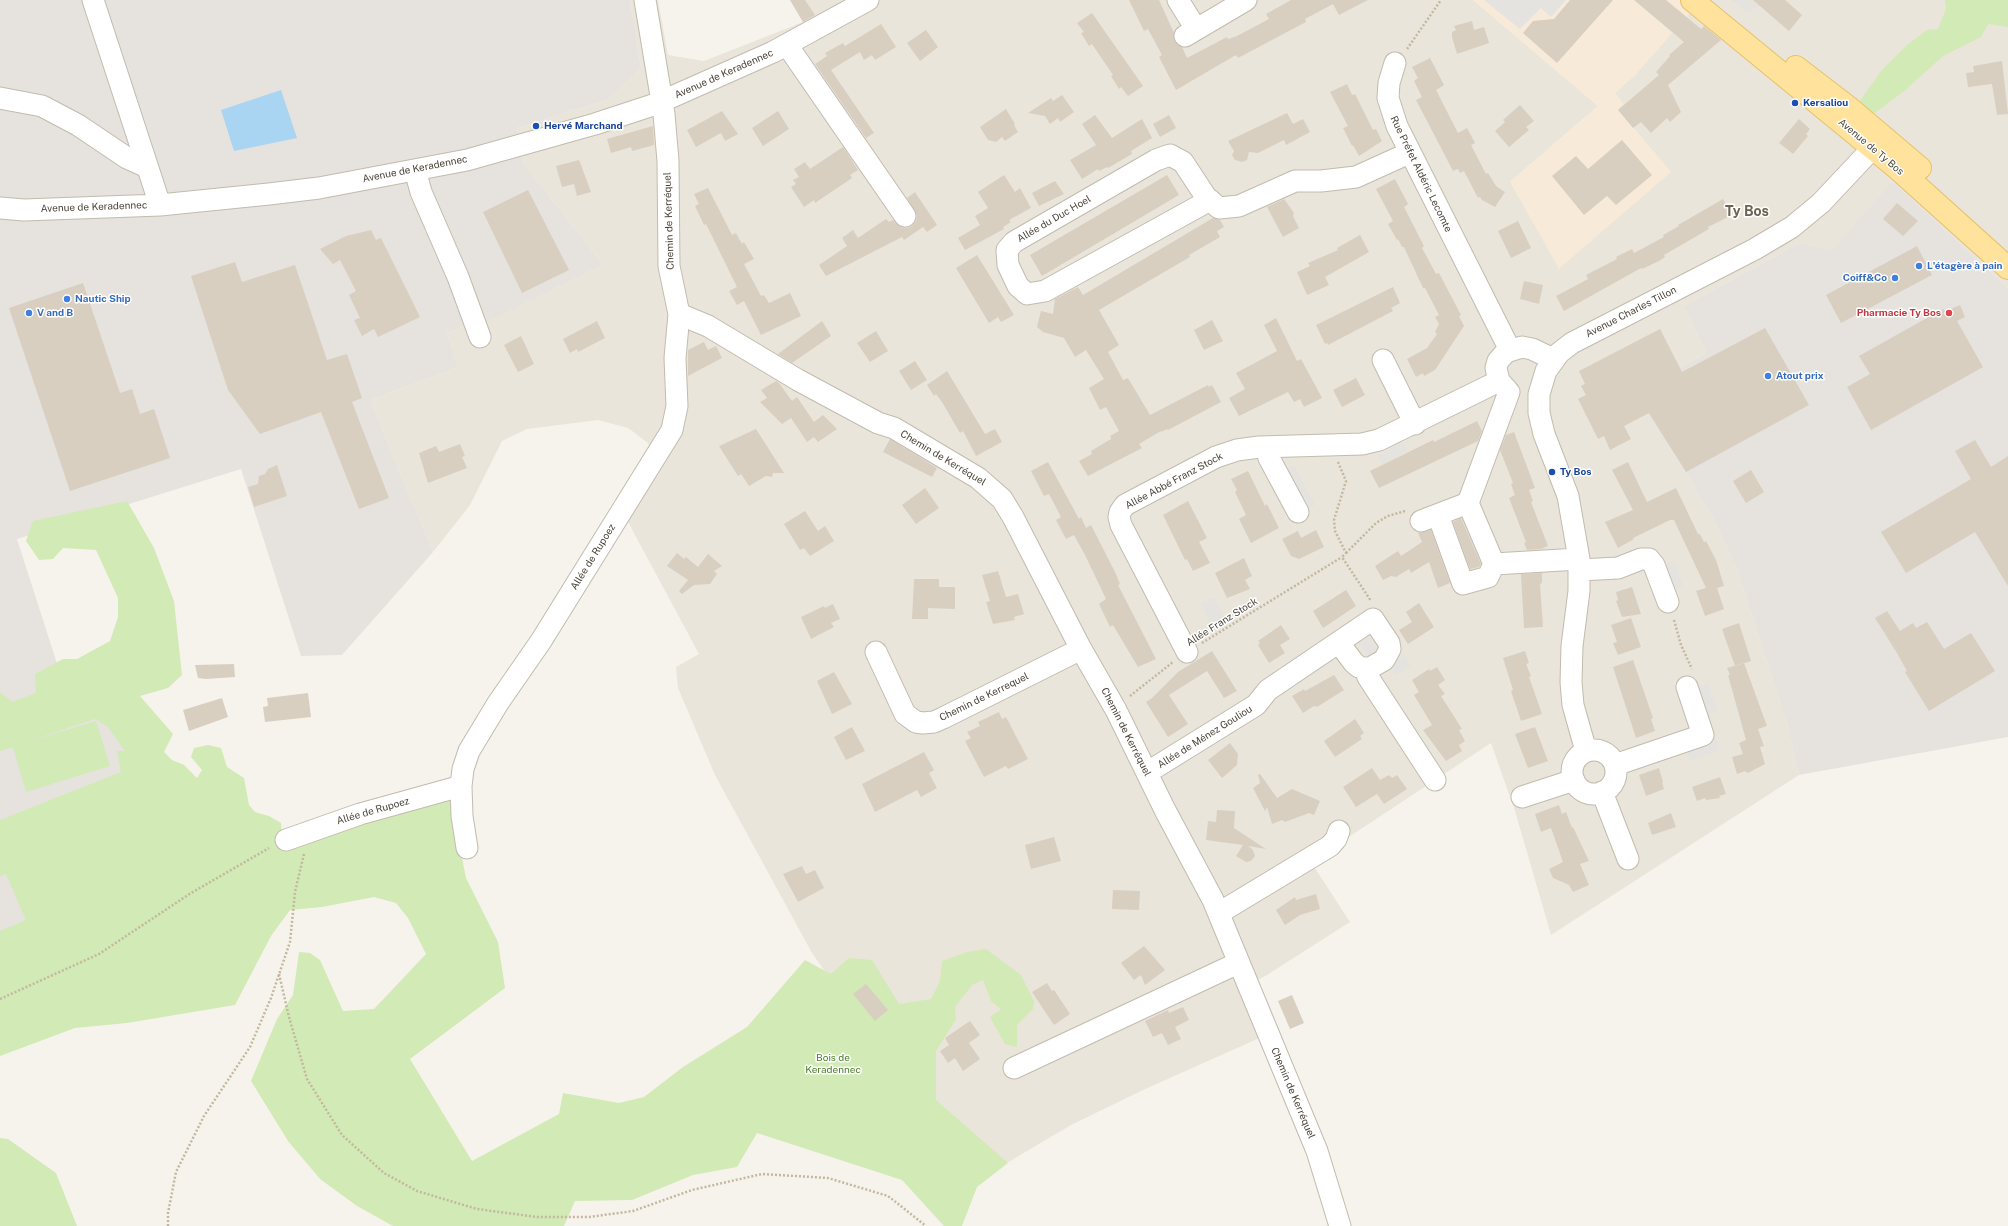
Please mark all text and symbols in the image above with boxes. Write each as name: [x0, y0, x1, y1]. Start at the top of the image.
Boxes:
street label: Avenue de Keradennec: [673, 47, 775, 101]
place label: Kersaliou: [1803, 97, 1848, 109]
marker: Kersaliou: [1790, 98, 1800, 108]
street label: Rue Préfet Aldéric Lecomte: [1388, 114, 1454, 234]
street label: Avenue de Ty Bos: [1836, 116, 1906, 178]
place label: Hervé Marchand: [544, 120, 623, 132]
marker: Hervé Marchand: [531, 121, 541, 131]
street label: Avenue de Keradennec: [362, 153, 468, 185]
street label: Chemin de Kerréquel: [661, 172, 677, 270]
street label: Allée du Duc Hoel: [1015, 193, 1093, 245]
street label: Avenue de Keradennec: [41, 199, 147, 215]
district label: Ty Bos: [1725, 204, 1769, 220]
place label: L'étagère à pain: [1927, 260, 2003, 272]
marker: L'étagère à pain: [1914, 261, 1924, 271]
place label: Coiff&Co: [1843, 272, 1887, 284]
marker: Coiff&Co: [1890, 273, 1900, 283]
street label: Avenue Charles Tillon: [1584, 284, 1678, 340]
place label: Nautic Ship: [75, 293, 131, 305]
marker: Nautic Ship: [62, 294, 72, 304]
place label: V and B: [37, 307, 73, 319]
place label: Pharmacie Ty Bos: [1857, 307, 1941, 319]
marker: V and B: [24, 308, 34, 318]
marker: Pharmacie Ty Bos: [1944, 308, 1954, 318]
place label: Atout prix: [1776, 370, 1824, 382]
marker: Atout prix: [1763, 371, 1773, 381]
street label: Chemin de Kerréquel: [898, 428, 988, 488]
street label: Allée Abbé Franz Stock: [1123, 450, 1225, 512]
place label: Ty Bos: [1560, 466, 1591, 478]
marker: Ty Bos: [1547, 467, 1557, 477]
street label: Allée de Rupoez: [568, 522, 618, 592]
street label: Allée Franz Stock: [1184, 595, 1260, 649]
street label: Chemin de Kerrequel: [937, 670, 1031, 724]
street label: Chemin de Kerréquel: [1098, 686, 1154, 778]
street label: Allée de Ménez Gouliou: [1155, 703, 1255, 771]
street label: Allée de Rupoez: [335, 795, 411, 827]
street label: Chemin de Kerréquel: [1268, 1046, 1318, 1140]
park label: Bois de Keradennec: [805, 1052, 861, 1076]

